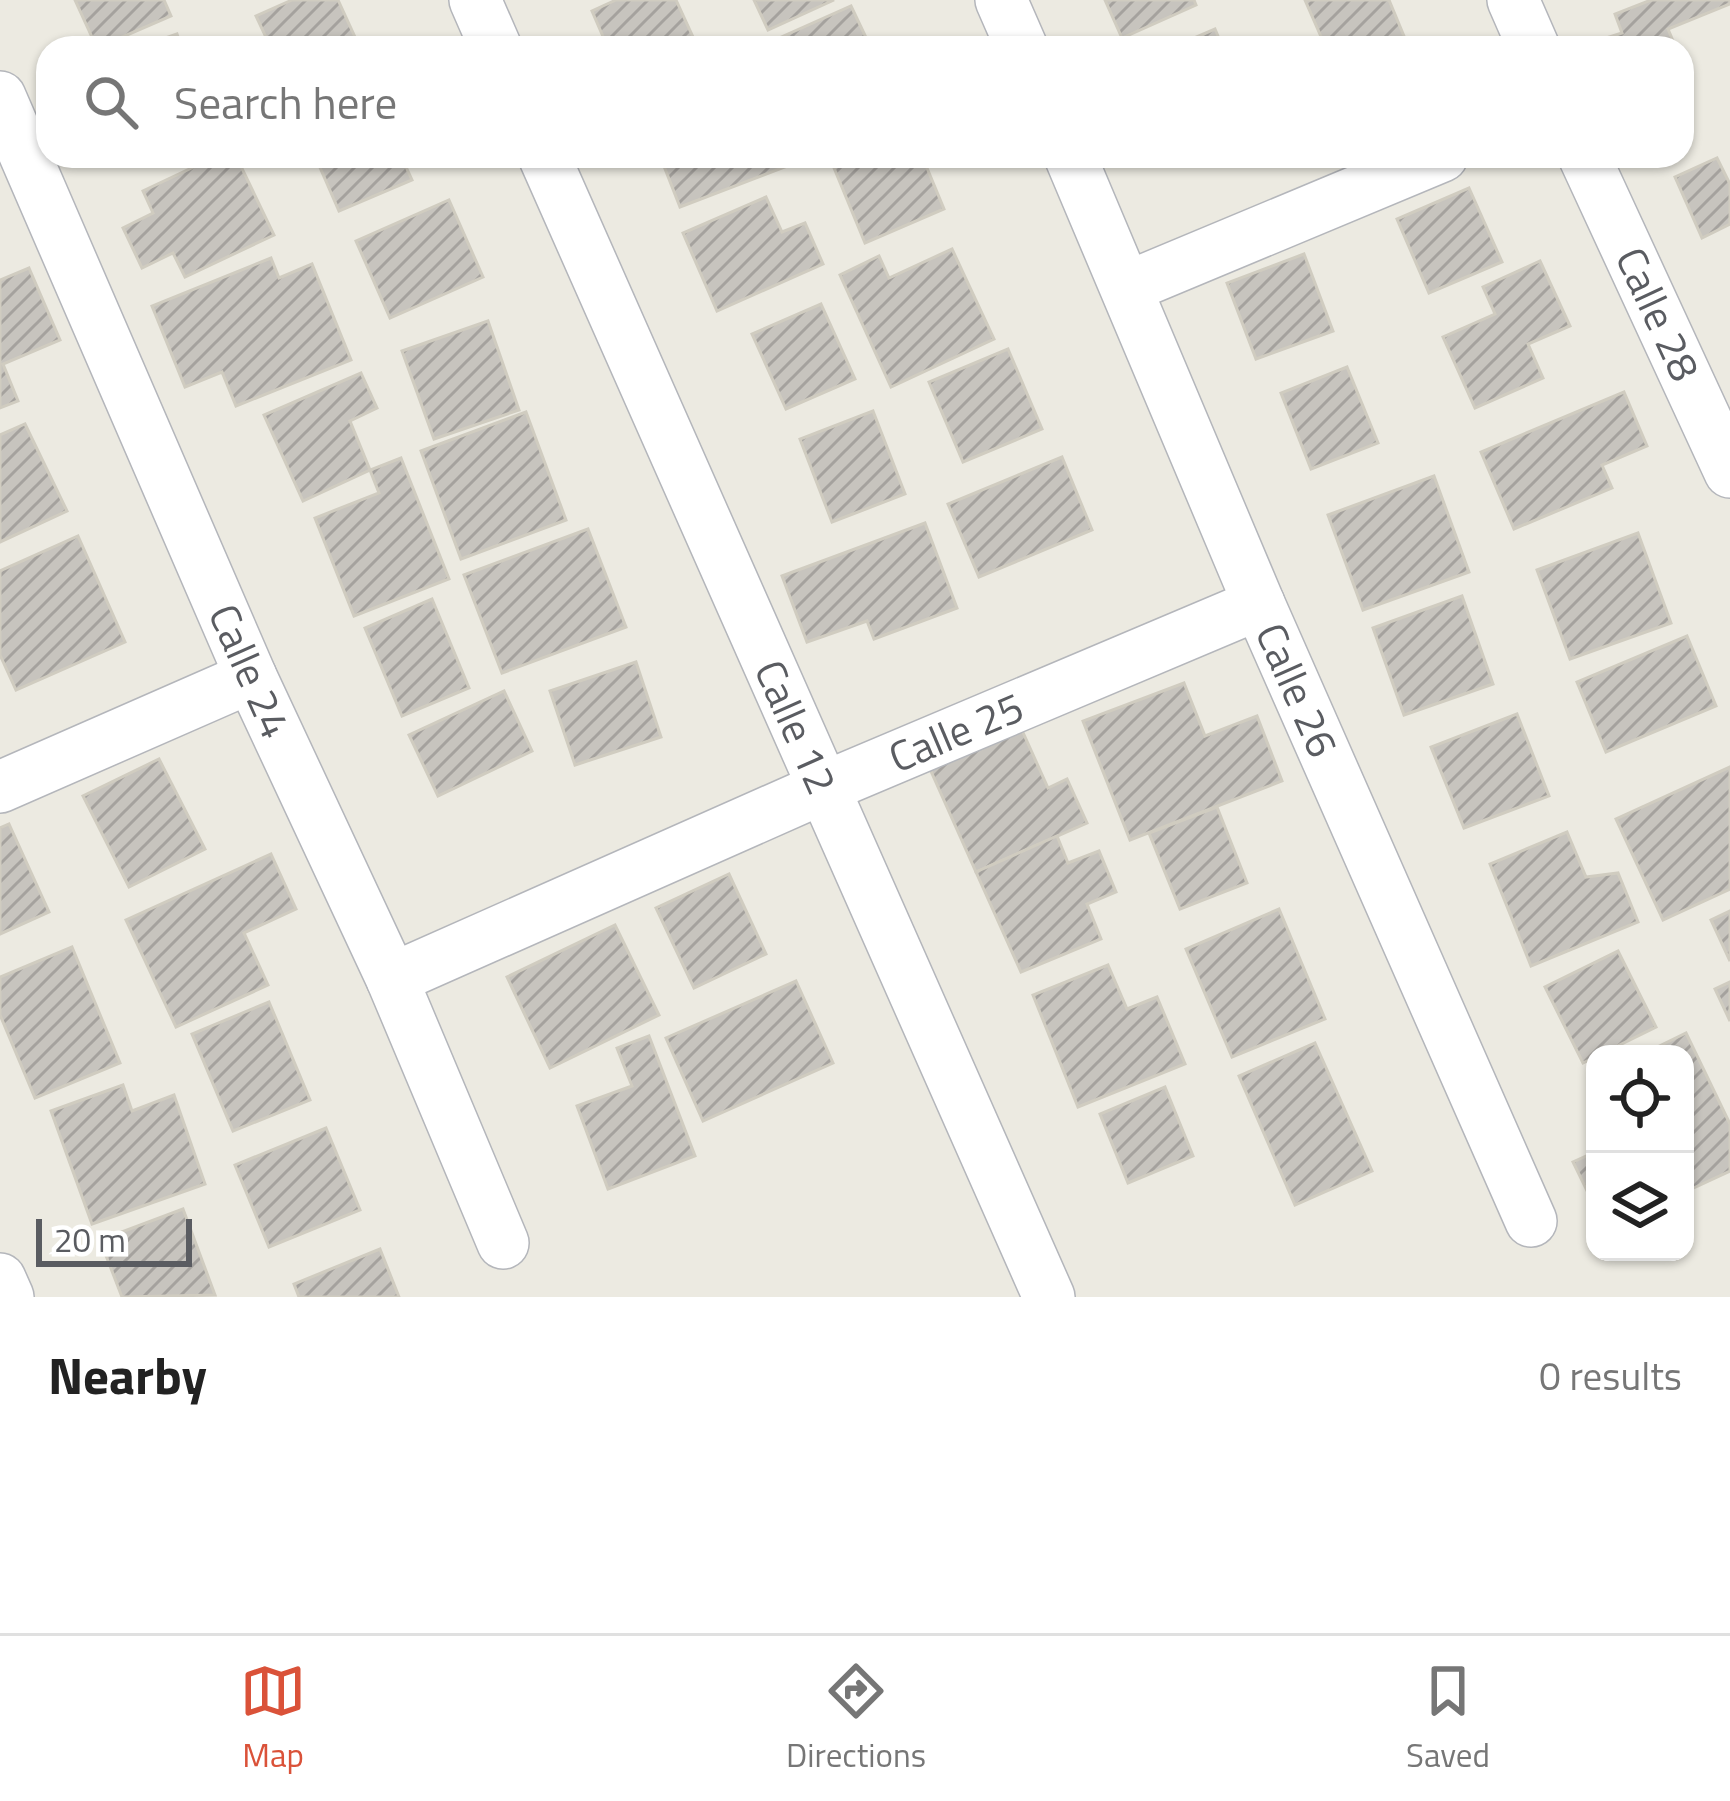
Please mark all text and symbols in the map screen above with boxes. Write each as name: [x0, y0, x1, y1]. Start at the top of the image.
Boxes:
search box: [36, 36, 1694, 168]
text: Search here: [174, 68, 397, 136]
icon: search: [78, 69, 144, 135]
street label: Calle 28: [1600, 236, 1718, 391]
street label: Calle 24: [193, 593, 309, 748]
street label: Calle 26: [1240, 612, 1356, 767]
street label: Calle 12: [739, 649, 855, 804]
street label: Calle 25: [878, 674, 1033, 788]
map controls: [1586, 1045, 1694, 1261]
button: locate: [1586, 1045, 1694, 1153]
button: layers: [1586, 1153, 1694, 1261]
scale bar: [36, 1213, 192, 1266]
text: 20 m: [54, 1215, 126, 1265]
text: Nearby: [48, 1336, 207, 1414]
text: 0 results: [1539, 1346, 1682, 1405]
tab: Map: [240, 1658, 306, 1780]
tab: Directions: [786, 1658, 926, 1780]
tab: Saved: [1406, 1658, 1490, 1780]

